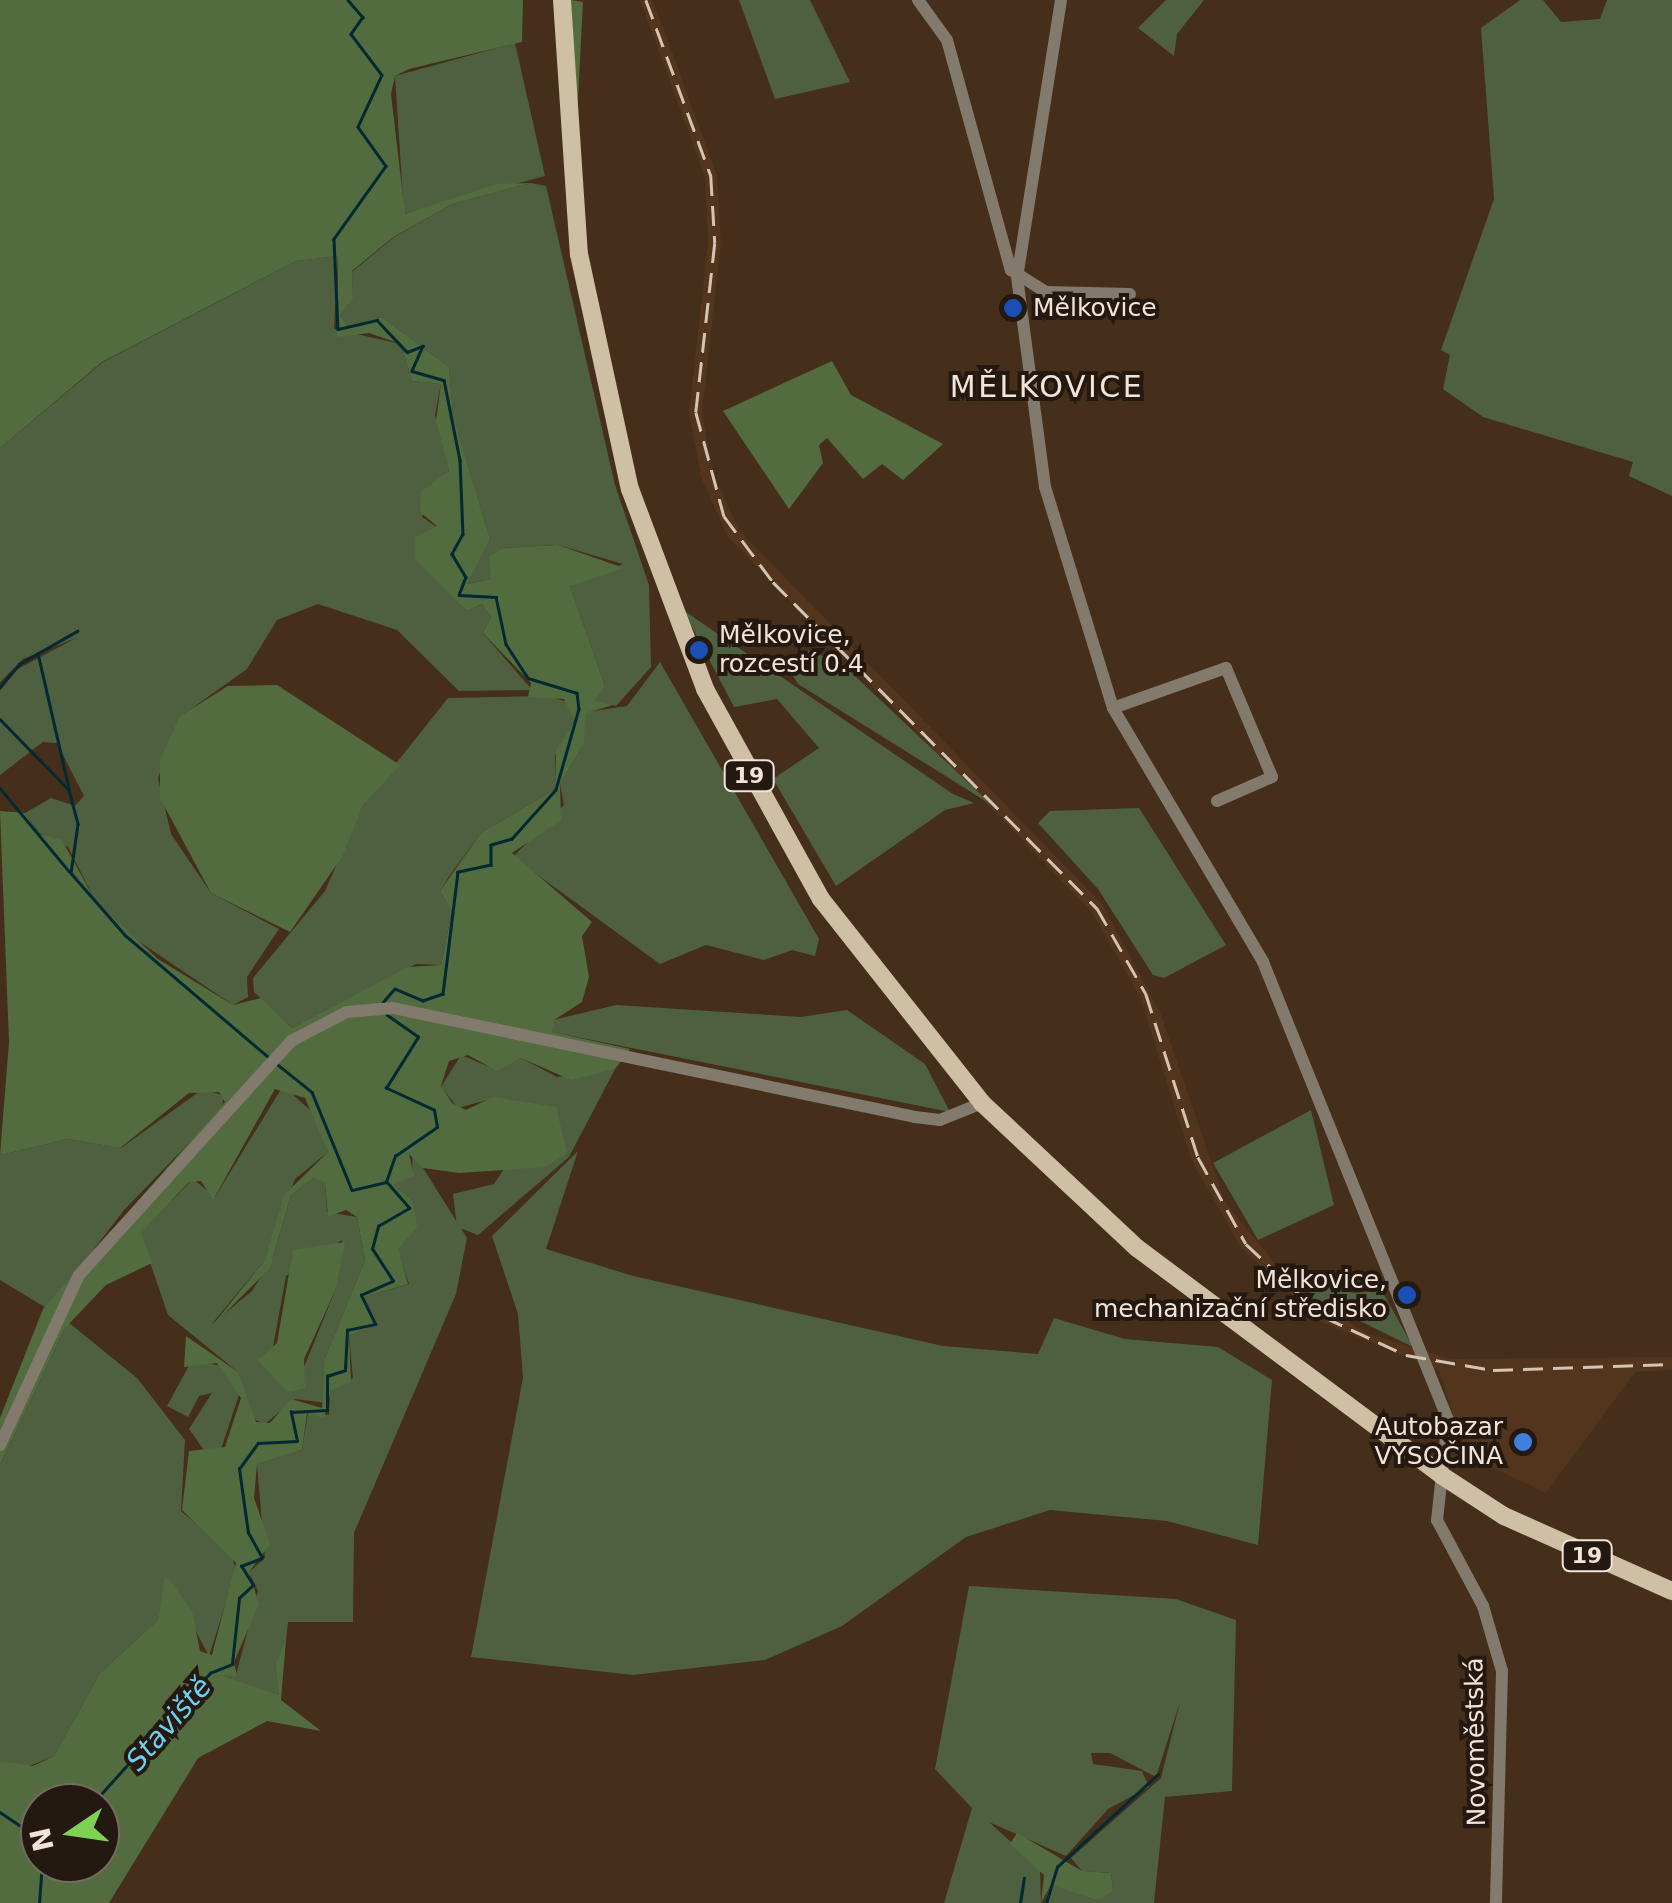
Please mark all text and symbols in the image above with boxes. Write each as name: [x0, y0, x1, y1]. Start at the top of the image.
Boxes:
place label: Mělkovice: [1033, 293, 1157, 323]
marker: Mělkovice: [1002, 297, 1024, 319]
district label: MĚLKOVICE: [950, 369, 1144, 405]
place label: Mělkovice, rozcestí 0.4: [719, 621, 864, 680]
marker: Mělkovice, rozcestí 0.4: [688, 639, 710, 661]
road number: 19: [722, 759, 776, 793]
place label: Mělkovice, mechanizační středisko: [1094, 1266, 1387, 1325]
marker: Mělkovice, mechanizační středisko: [1396, 1284, 1418, 1306]
place label: Autobazar VYSOČINA: [1374, 1413, 1503, 1472]
marker: Autobazar VYSOČINA: [1512, 1431, 1534, 1453]
road number: 19: [1560, 1539, 1614, 1573]
street label: Novoměstská: [1460, 1657, 1492, 1827]
water label: Staviště: [119, 1670, 219, 1778]
north arrow: [20, 1783, 120, 1883]
text: N: [24, 1824, 61, 1855]

